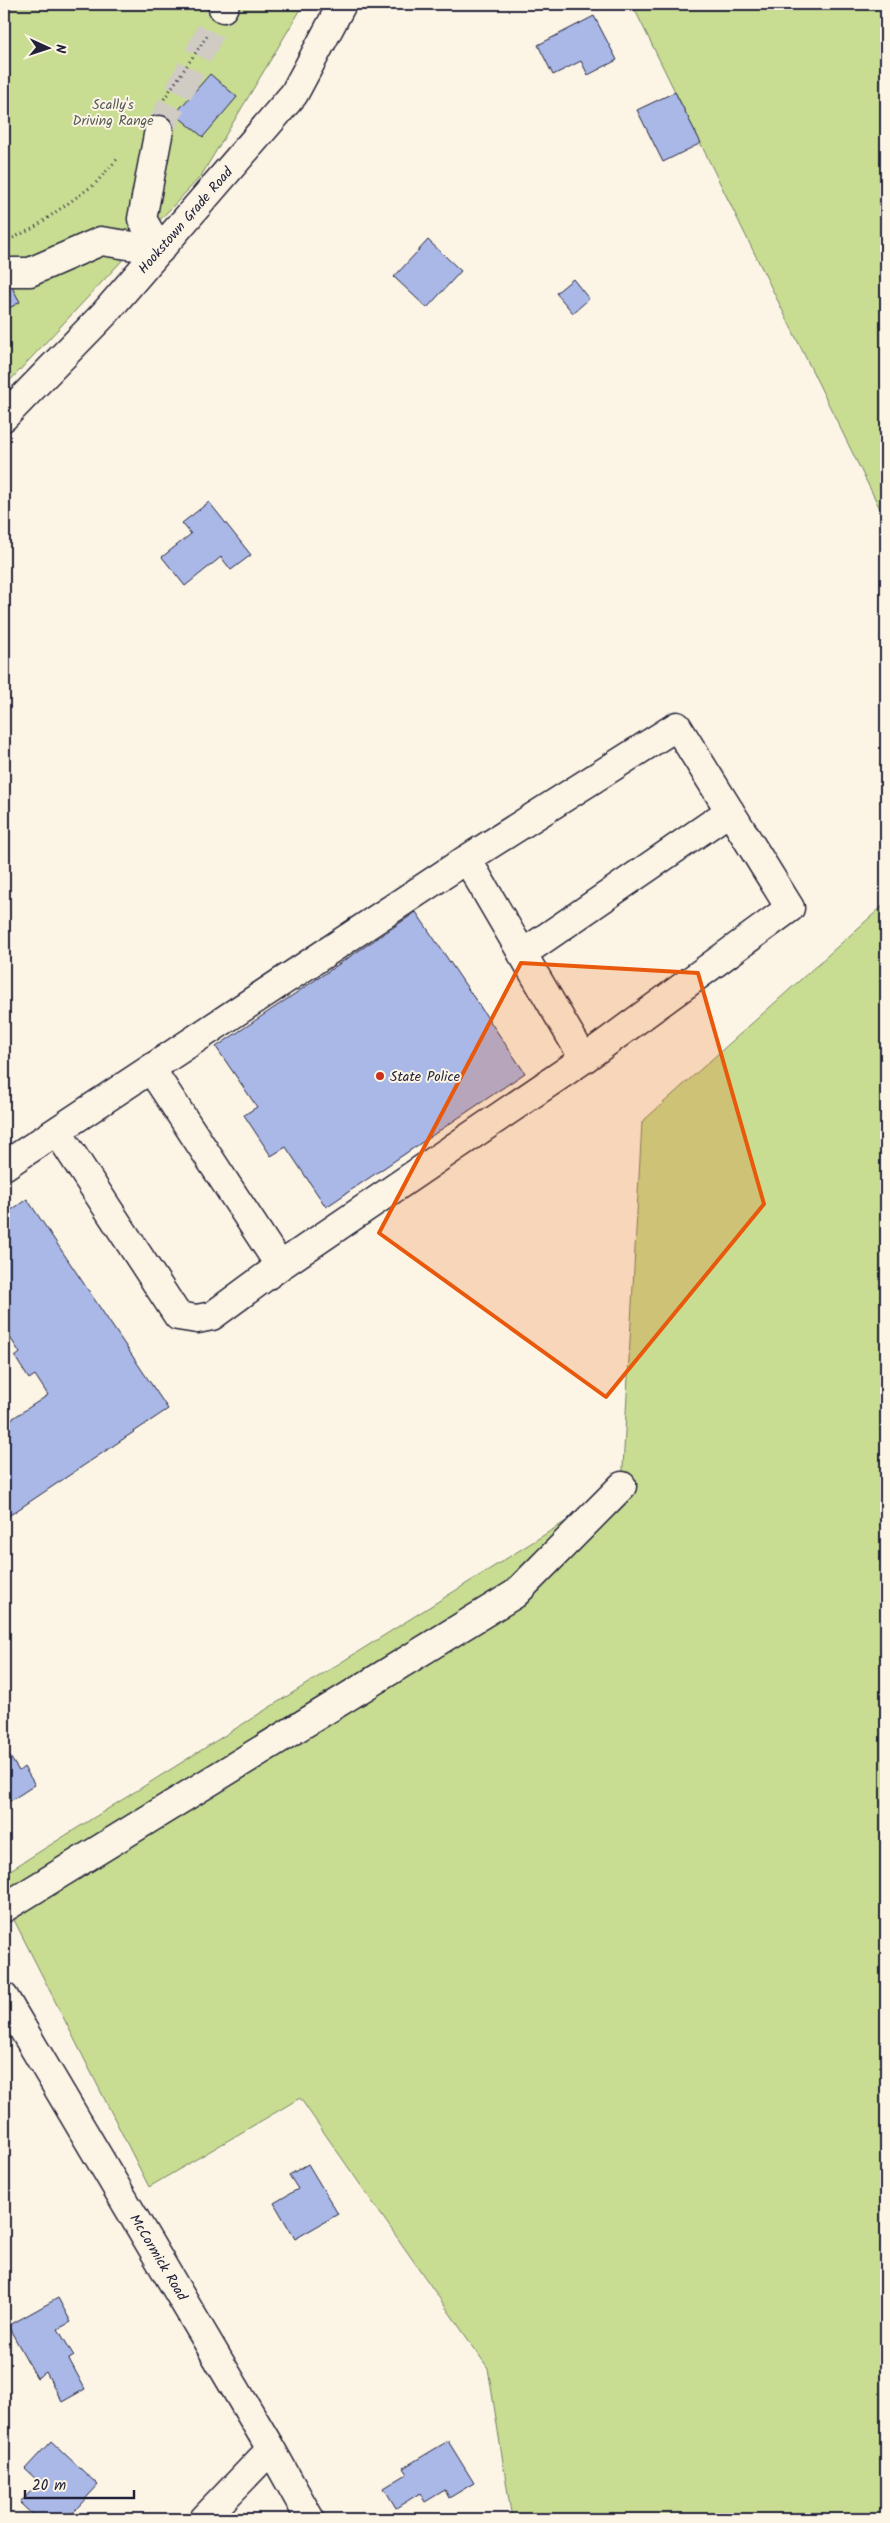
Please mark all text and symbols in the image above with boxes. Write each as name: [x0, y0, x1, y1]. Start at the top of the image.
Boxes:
north arrow: [22, 22, 72, 72]
text: N: [49, 44, 71, 54]
park label: Scally's Driving Range: [72, 94, 154, 132]
street label: Hookstown Grade Road: [133, 162, 239, 279]
place label: State Police: [390, 1066, 461, 1088]
marker: State Police: [374, 1070, 386, 1082]
street label: McCormick Road: [124, 2210, 193, 2306]
scale bar: [25, 2468, 134, 2500]
text: 20 m: [32, 2474, 66, 2498]

